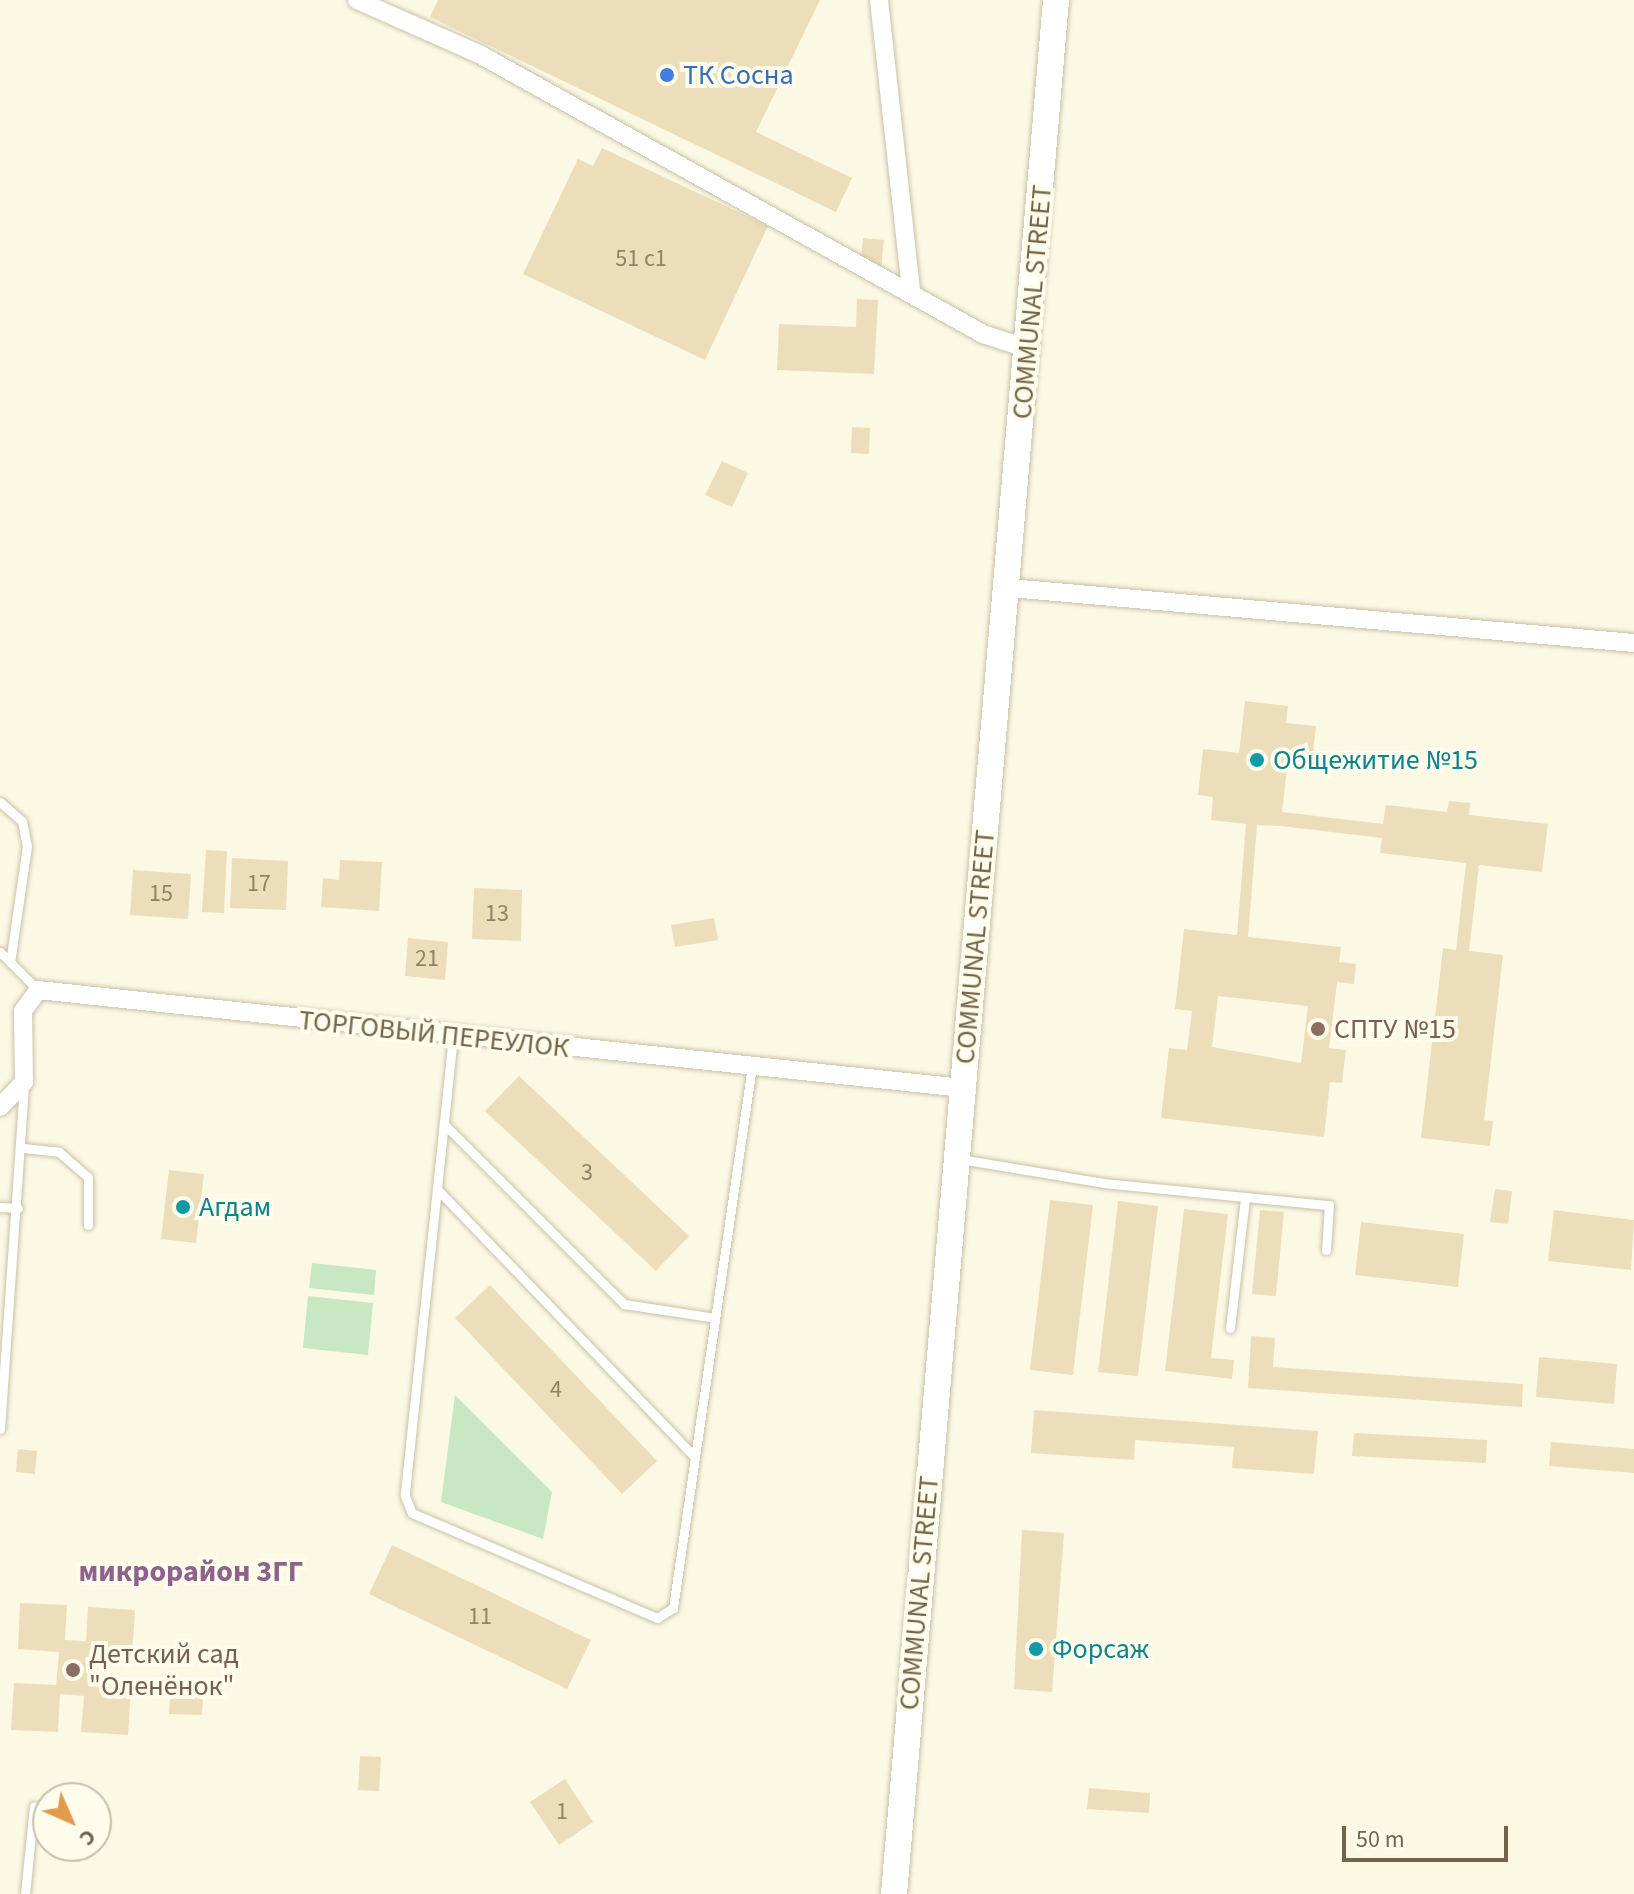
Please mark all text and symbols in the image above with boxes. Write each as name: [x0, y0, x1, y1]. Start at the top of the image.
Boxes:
place label: ТК Сосна: [683, 58, 794, 92]
marker: ТК Сосна: [658, 66, 676, 84]
street label: COMMUNAL STREET: [1005, 184, 1059, 420]
house number: 51 с1: [615, 245, 667, 273]
place label: Общежитие №15: [1273, 743, 1478, 777]
marker: Общежитие №15: [1248, 751, 1266, 769]
street label: COMMUNAL STREET: [948, 829, 1002, 1065]
house number: 17: [247, 870, 271, 898]
house number: 15: [149, 880, 173, 908]
house number: 13: [485, 900, 509, 928]
house number: 21: [415, 945, 439, 973]
street label: ТОРГОВЫЙ ПЕРЕУЛОК: [297, 1003, 571, 1065]
place label: СПТУ №15: [1334, 1012, 1456, 1046]
marker: СПТУ №15: [1309, 1020, 1327, 1038]
house number: 3: [581, 1159, 593, 1187]
place label: Агдам: [199, 1190, 271, 1224]
marker: Агдам: [174, 1198, 192, 1216]
house number: 4: [550, 1376, 562, 1404]
street label: COMMUNAL STREET: [892, 1475, 946, 1711]
district label: микрорайон 3ГГ: [79, 1554, 303, 1590]
house number: 11: [468, 1603, 492, 1631]
place label: Форсаж: [1052, 1632, 1149, 1666]
place label: Детский сад "Оленёнок": [89, 1637, 239, 1703]
marker: Форсаж: [1027, 1640, 1045, 1658]
marker: Детский сад "Оленёнок": [64, 1661, 82, 1679]
north arrow: [32, 1782, 112, 1862]
house number: 1: [556, 1798, 568, 1826]
scale bar: [1346, 1810, 1512, 1860]
text: С: [72, 1822, 103, 1853]
text: 50 m: [1356, 1822, 1405, 1857]

